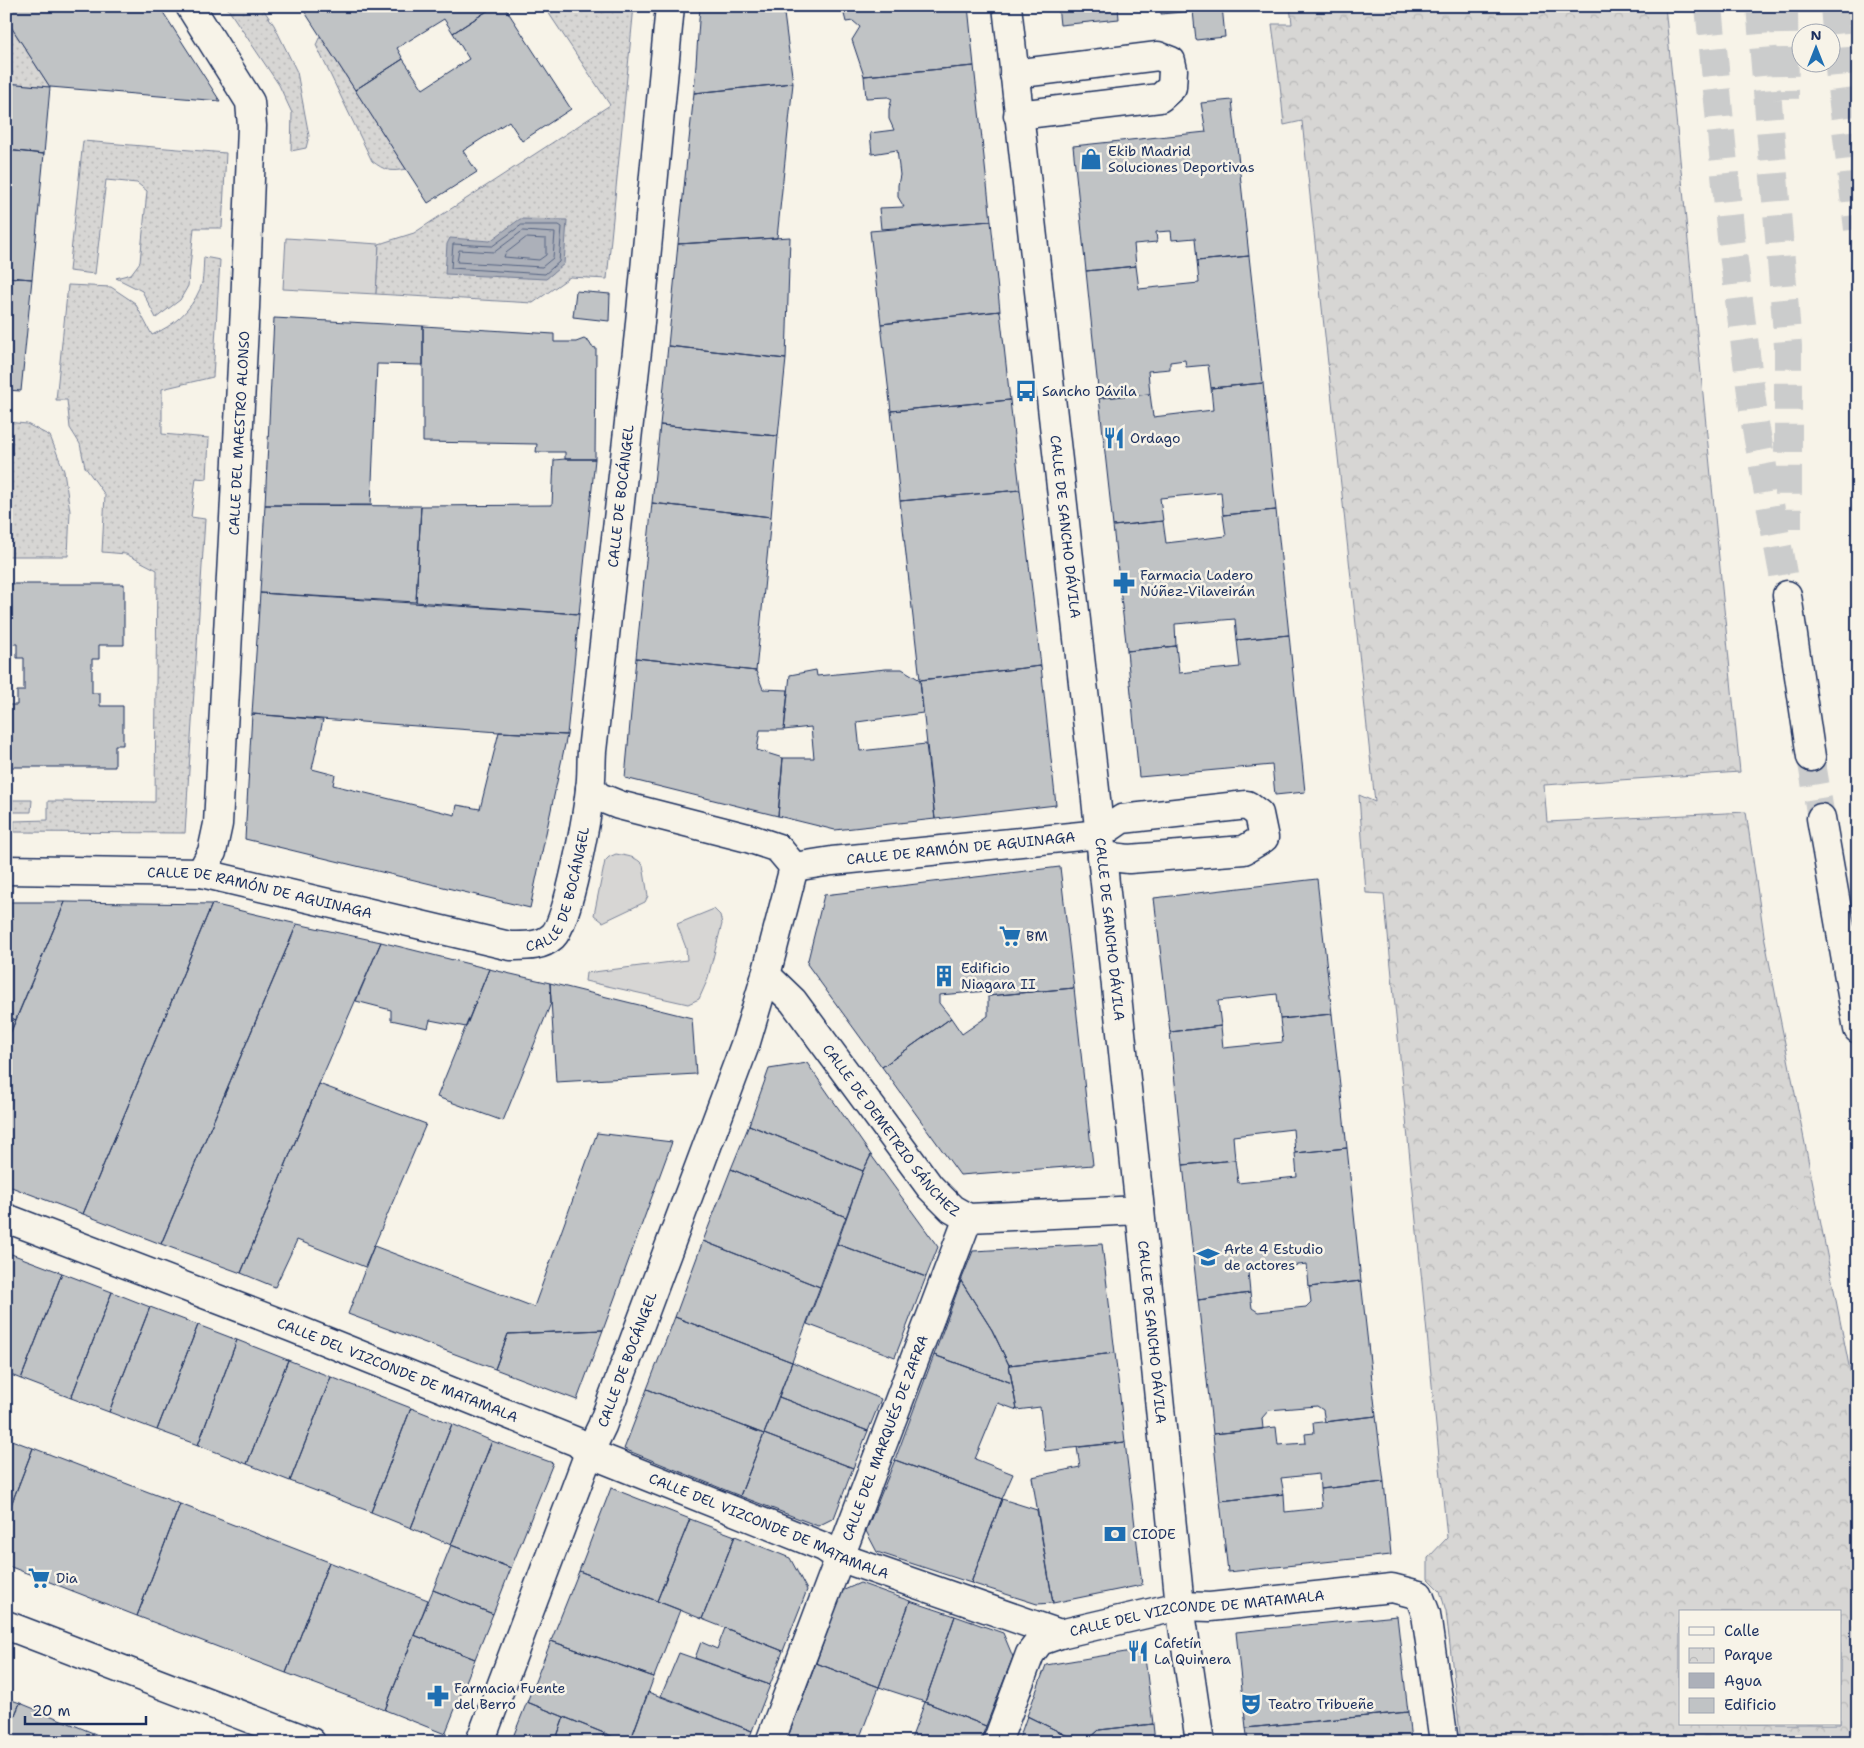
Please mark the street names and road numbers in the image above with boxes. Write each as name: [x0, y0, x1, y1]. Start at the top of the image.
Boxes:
street label: CALLE DEL MAESTRO ALONSO: [225, 330, 253, 536]
street label: CALLE DE BOCÁNGEL: [604, 424, 638, 568]
street label: CALLE DE SANCHO DÁVILA: [1046, 434, 1085, 619]
street label: CALLE DE BOCÁNGEL: [525, 825, 593, 955]
street label: CALLE DE RAMÓN DE AGUINAGA: [846, 828, 1076, 868]
street label: CALLE DE SANCHO DÁVILA: [1091, 837, 1129, 1022]
street label: CALLE DE RAMÓN DE AGUINAGA: [147, 863, 374, 922]
street label: CALLE DE DEMETRIO SÁNCHEZ: [819, 1041, 963, 1221]
street label: CALLE DE SANCHO DÁVILA: [1134, 1239, 1171, 1425]
street label: CALLE DE BOCÁNGEL: [593, 1289, 661, 1430]
street label: CALLE DEL VIZCONDE DE MATAMALA: [275, 1314, 521, 1426]
street label: CALLE DEL MARQUÉS DE ZAFRA: [838, 1332, 932, 1543]
street label: CALLE DEL VIZCONDE DE MATAMALA: [646, 1469, 891, 1583]
street label: CALLE DEL VIZCONDE DE MATAMALA: [1068, 1586, 1325, 1640]

